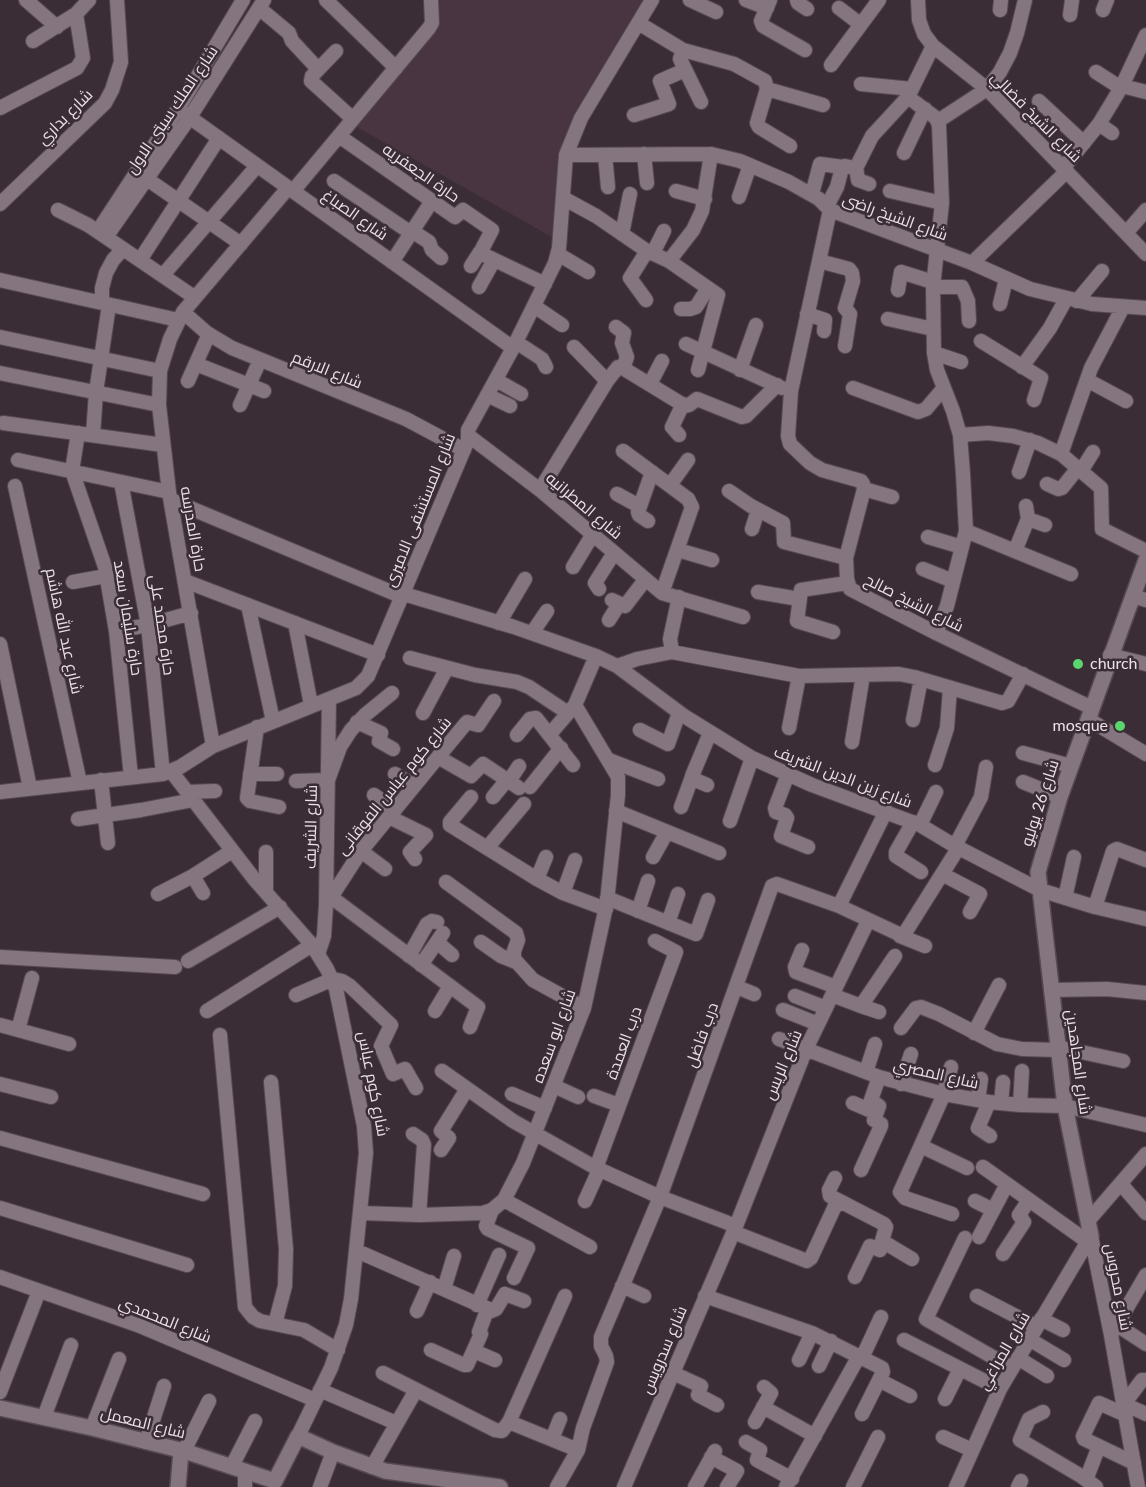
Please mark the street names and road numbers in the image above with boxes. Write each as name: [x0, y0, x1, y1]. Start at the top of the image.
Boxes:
street label: شارع الملك سيتى الاول: [122, 42, 222, 178]
street label: شارع الشيخ فضالي: [987, 68, 1085, 166]
street label: شارع بداري: [33, 85, 97, 149]
street label: حارة الجعفريه: [379, 139, 463, 207]
street label: شارع الصباغ: [318, 185, 392, 245]
street label: شارع الشيخ راضى: [840, 189, 950, 245]
street label: شارع الارقم: [289, 347, 365, 393]
street label: شارع المستشفى الاميرى: [380, 430, 460, 590]
street label: شارع المطرانيه: [542, 468, 626, 544]
street label: حارة المدرسه: [176, 485, 210, 573]
street label: حارة سليمان سعد: [109, 559, 147, 677]
street label: شارع عبد الله هاشم: [41, 566, 87, 696]
street label: شارع الشيخ صالح: [861, 570, 967, 636]
street label: حارة محمد على: [145, 574, 179, 676]
street label: شارع كوم عباس الفوقانى: [332, 713, 456, 859]
street label: شارع زين الدين الشريف: [771, 742, 915, 812]
street label: شارع 26 يوليو: [1017, 757, 1063, 849]
street label: شارع الشريف: [301, 785, 321, 869]
street label: شارع ابو سعده: [528, 987, 580, 1085]
street label: درب فاضل: [681, 1000, 723, 1070]
street label: درب العمدة: [602, 1004, 646, 1082]
street label: شارع المجاهدين: [1061, 1008, 1095, 1116]
street label: شارع الريس: [760, 1027, 806, 1103]
street label: شارع كوم عباس: [353, 1030, 393, 1138]
street label: شارع المصري: [892, 1055, 980, 1093]
street label: شارع محروس: [1100, 1242, 1136, 1332]
street label: شارع المحمدي: [116, 1293, 214, 1347]
street label: شارع سدرويس: [637, 1303, 691, 1397]
street label: شارع المراغي: [974, 1308, 1034, 1394]
street label: شارع المعمل: [99, 1403, 187, 1443]

